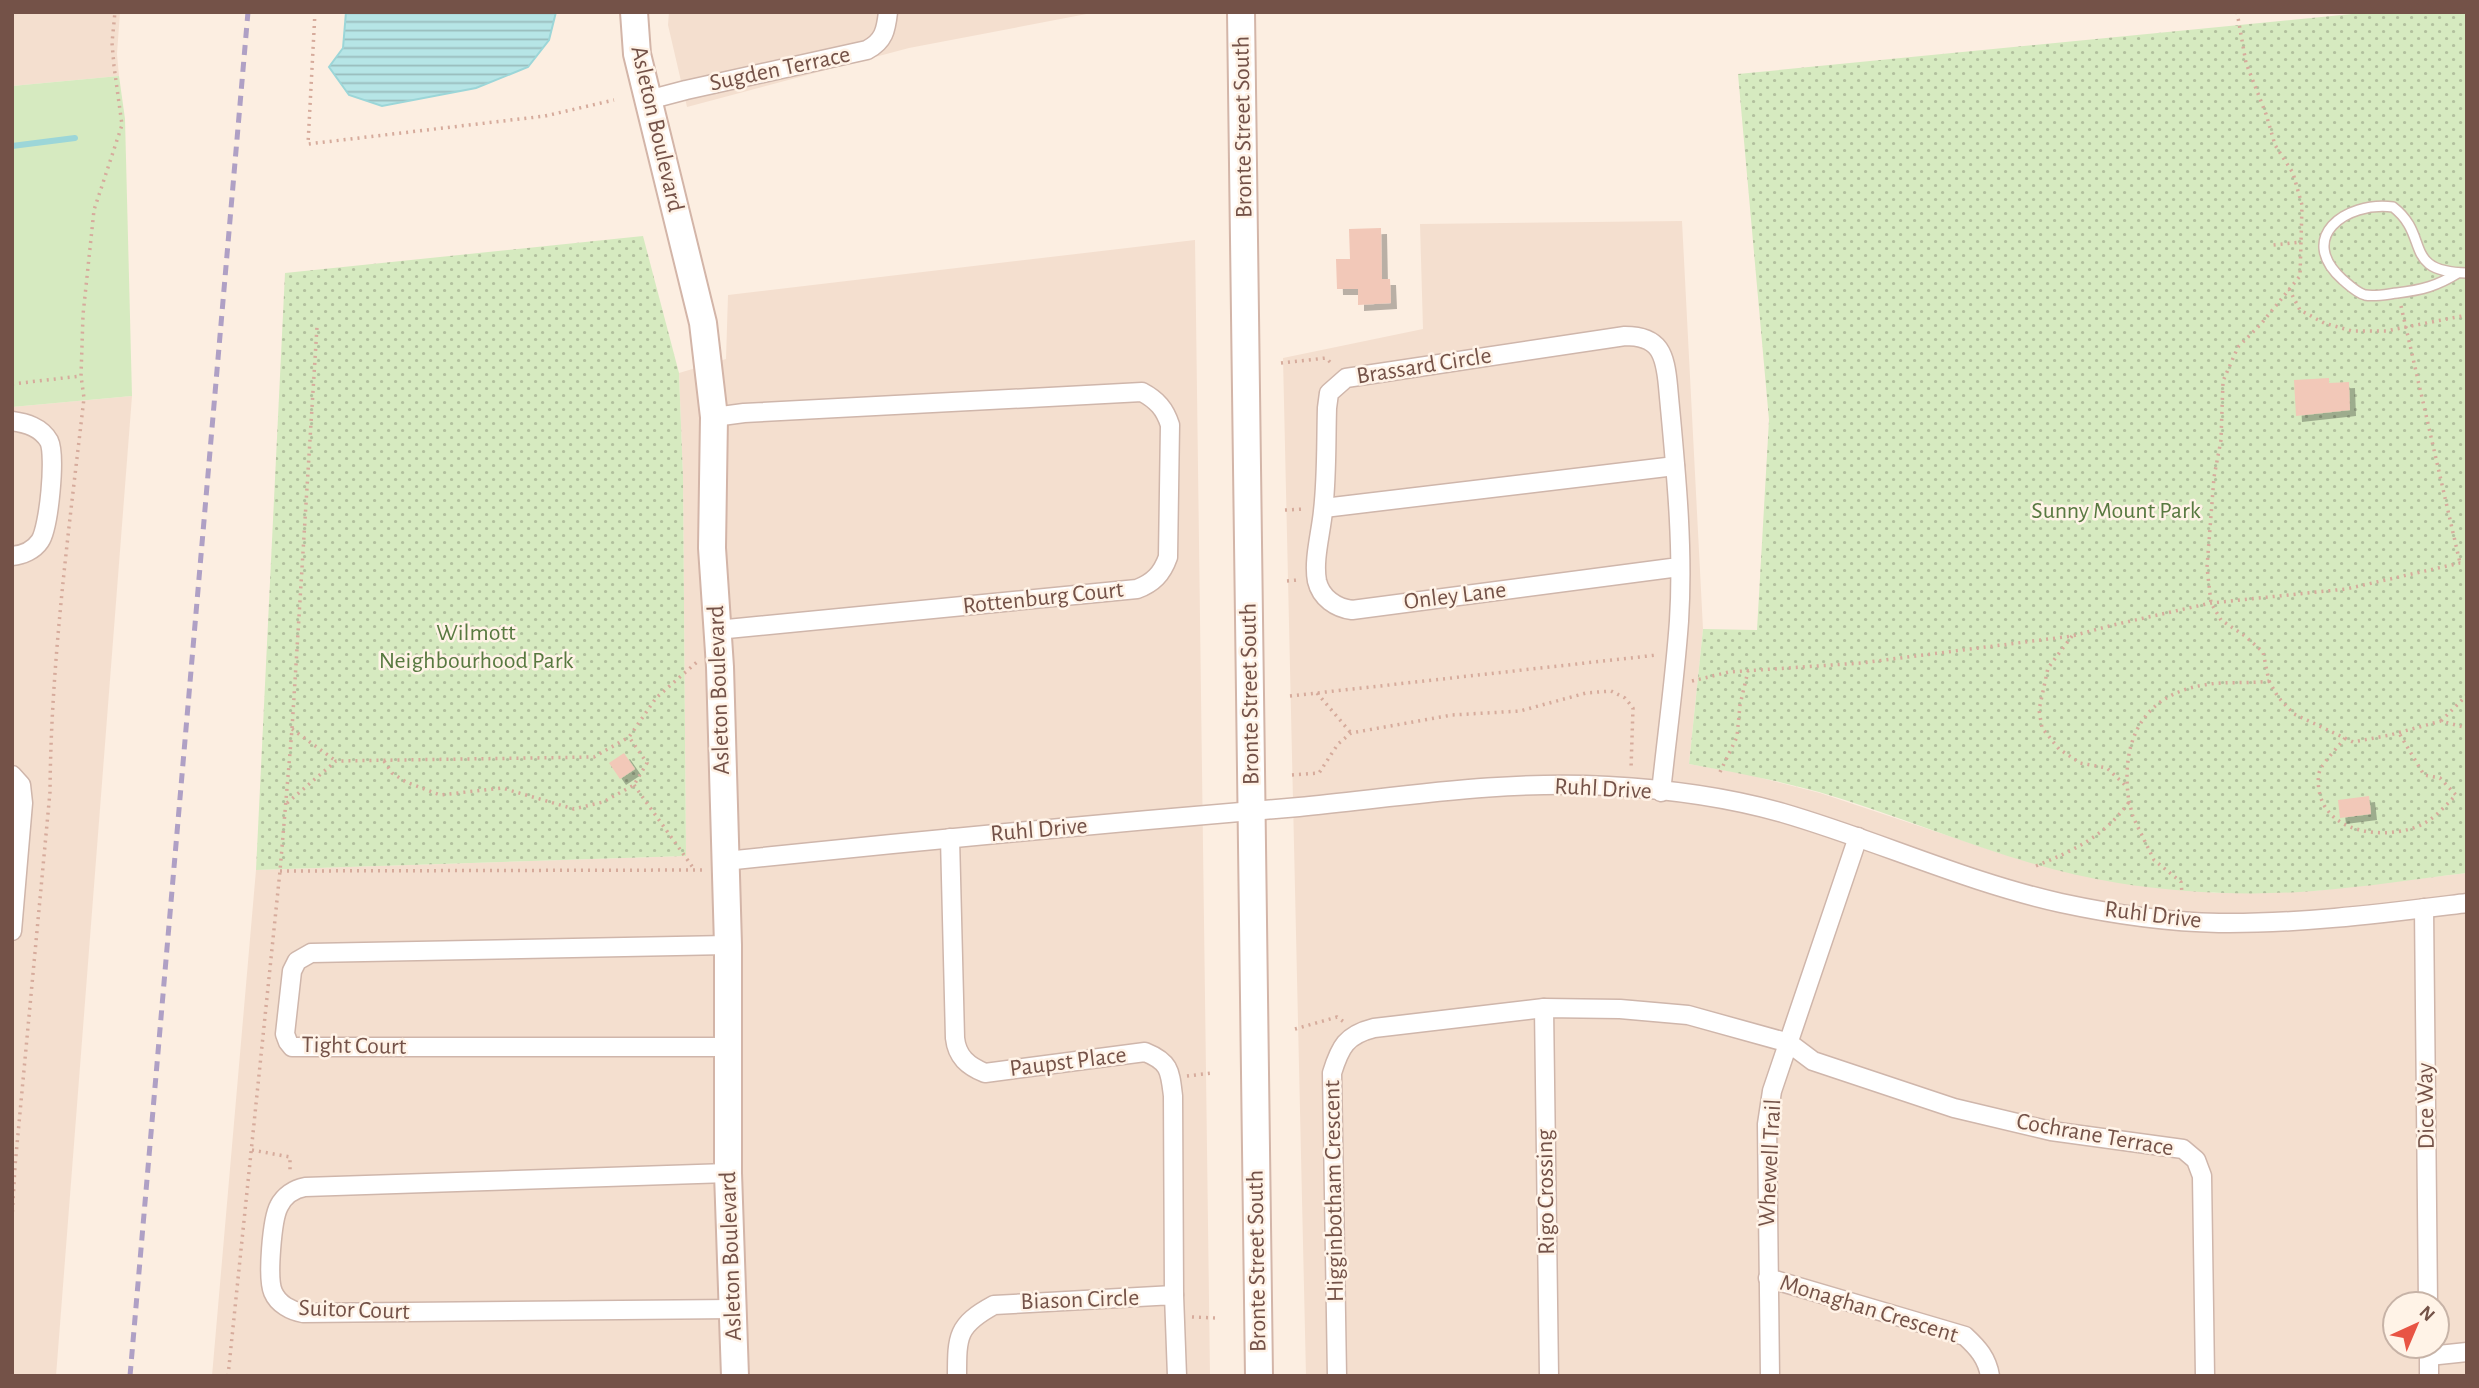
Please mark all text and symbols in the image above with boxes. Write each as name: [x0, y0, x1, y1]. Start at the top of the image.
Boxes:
street label: Bronte Street South: [1229, 36, 1257, 218]
street label: Sugden Terrace: [708, 42, 852, 96]
street label: Asleton Boulevard: [626, 44, 688, 214]
street label: Brassard Circle: [1355, 343, 1493, 389]
park label: Sunny Mount Park: [2031, 499, 2201, 523]
street label: Rottenburg Court: [961, 578, 1125, 618]
street label: Onley Lane: [1402, 578, 1508, 614]
street label: Bronte Street South: [1236, 603, 1264, 785]
street label: Asleton Boulevard: [704, 605, 734, 775]
park label: Wilmott Neighbourhood Park: [379, 621, 573, 673]
street label: Ruhl Drive: [1554, 774, 1652, 804]
street label: Ruhl Drive: [989, 814, 1089, 846]
street label: Ruhl Drive: [2103, 897, 2203, 933]
street label: Tight Court: [302, 1033, 407, 1059]
street label: Paupst Place: [1008, 1043, 1128, 1081]
street label: Dice Way: [2413, 1062, 2439, 1150]
street label: Higginbotham Crescent: [1320, 1079, 1348, 1302]
street label: Whewell Trail: [1755, 1098, 1785, 1228]
street label: Cochrane Terrace: [2015, 1109, 2175, 1161]
street label: Rigo Crossing: [1533, 1129, 1559, 1255]
street label: Bronte Street South: [1243, 1170, 1271, 1352]
street label: Asleton Boulevard: [716, 1171, 746, 1341]
street label: Monaghan Crescent: [1777, 1271, 1961, 1348]
street label: Biason Circle: [1020, 1286, 1140, 1314]
north arrow: [2381, 1290, 2451, 1360]
street label: Suitor Court: [298, 1296, 410, 1324]
text: N: [2415, 1302, 2438, 1325]

